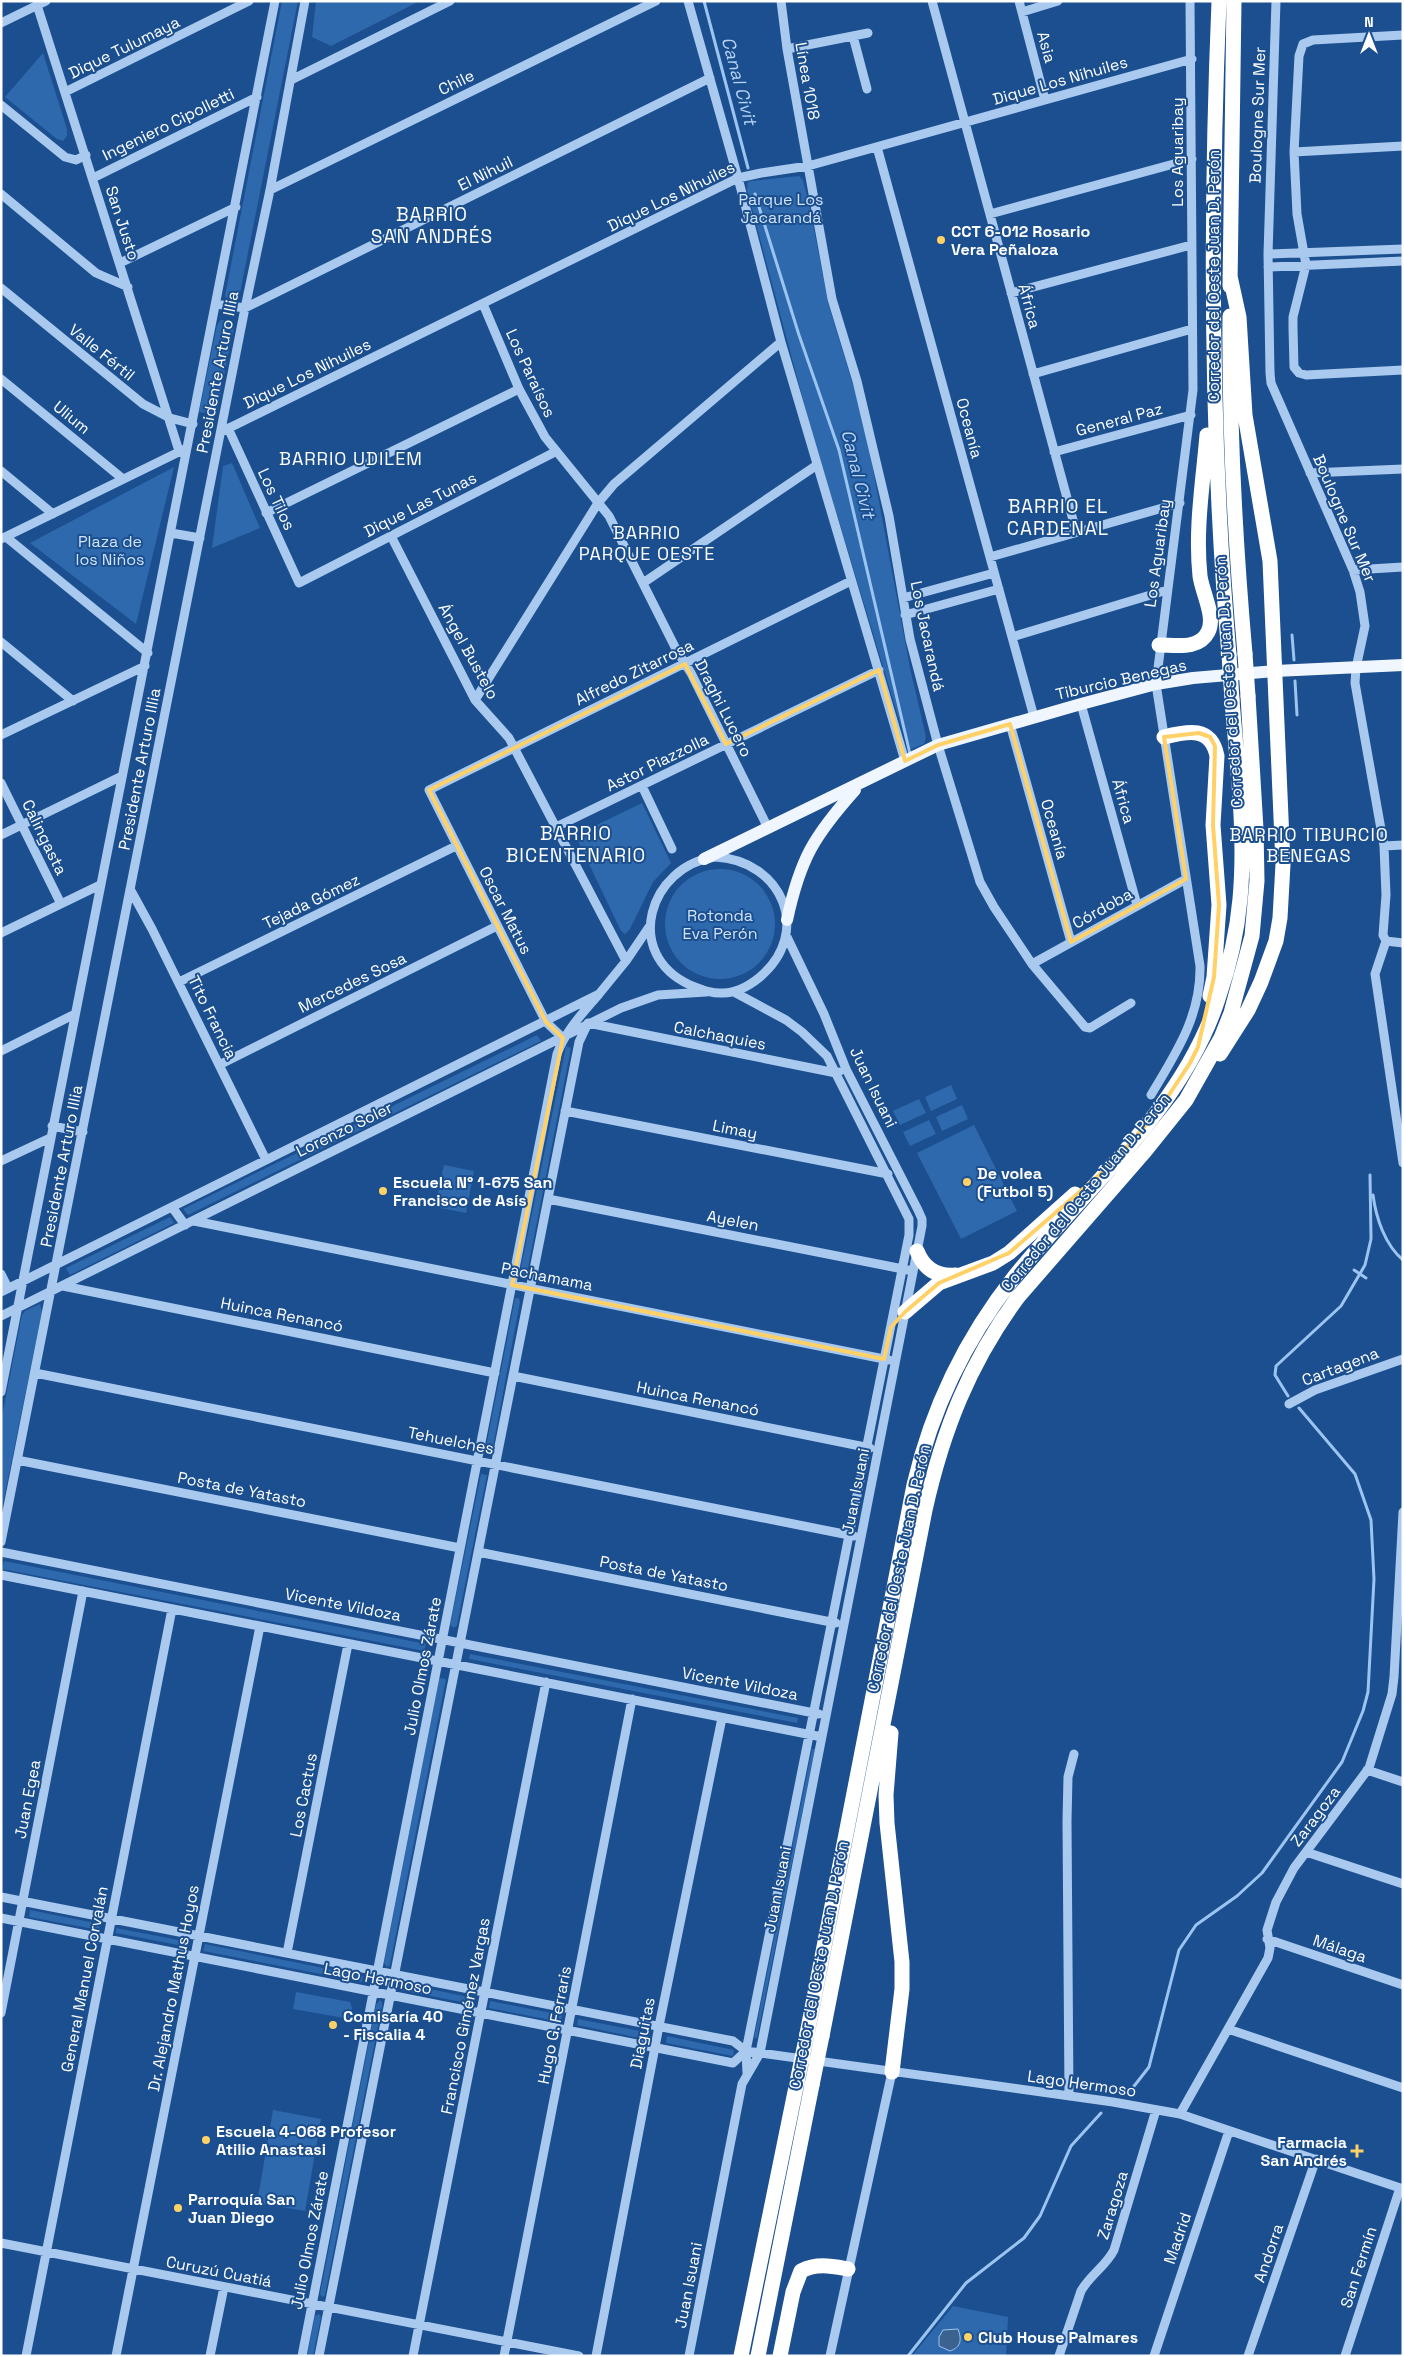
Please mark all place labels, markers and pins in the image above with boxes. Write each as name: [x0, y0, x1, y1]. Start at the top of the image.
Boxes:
place label: CCT 6-012 Rosario Vera Peñaloza: [951, 221, 1090, 260]
marker: CCT 6-012 Rosario Vera Peñaloza: [935, 234, 947, 246]
place label: De volea (Futbol 5): [977, 1163, 1053, 1202]
place label: Escuela N° 1-675 San Francisco de Asís: [393, 1172, 552, 1211]
marker: De volea (Futbol 5): [961, 1176, 973, 1188]
marker: Escuela N° 1-675 San Francisco de Asís: [377, 1185, 389, 1197]
place label: Comisaría 40 - Fiscalia 4: [343, 2006, 443, 2045]
marker: Comisaría 40 - Fiscalia 4: [327, 2019, 339, 2031]
place label: Escuela 4-068 Profesor Atilio Anastasi: [216, 2121, 396, 2160]
place label: Farmacia San Andrés: [1260, 2132, 1347, 2171]
marker: Escuela 4-068 Profesor Atilio Anastasi: [200, 2134, 212, 2146]
marker: Farmacia San Andrés: [1351, 2145, 1363, 2157]
place label: Parroquía San Juan Diego: [188, 2189, 295, 2228]
marker: Parroquía San Juan Diego: [172, 2202, 184, 2214]
place label: Club House Palmares: [978, 2327, 1138, 2348]
marker: Club House Palmares: [962, 2331, 974, 2343]

